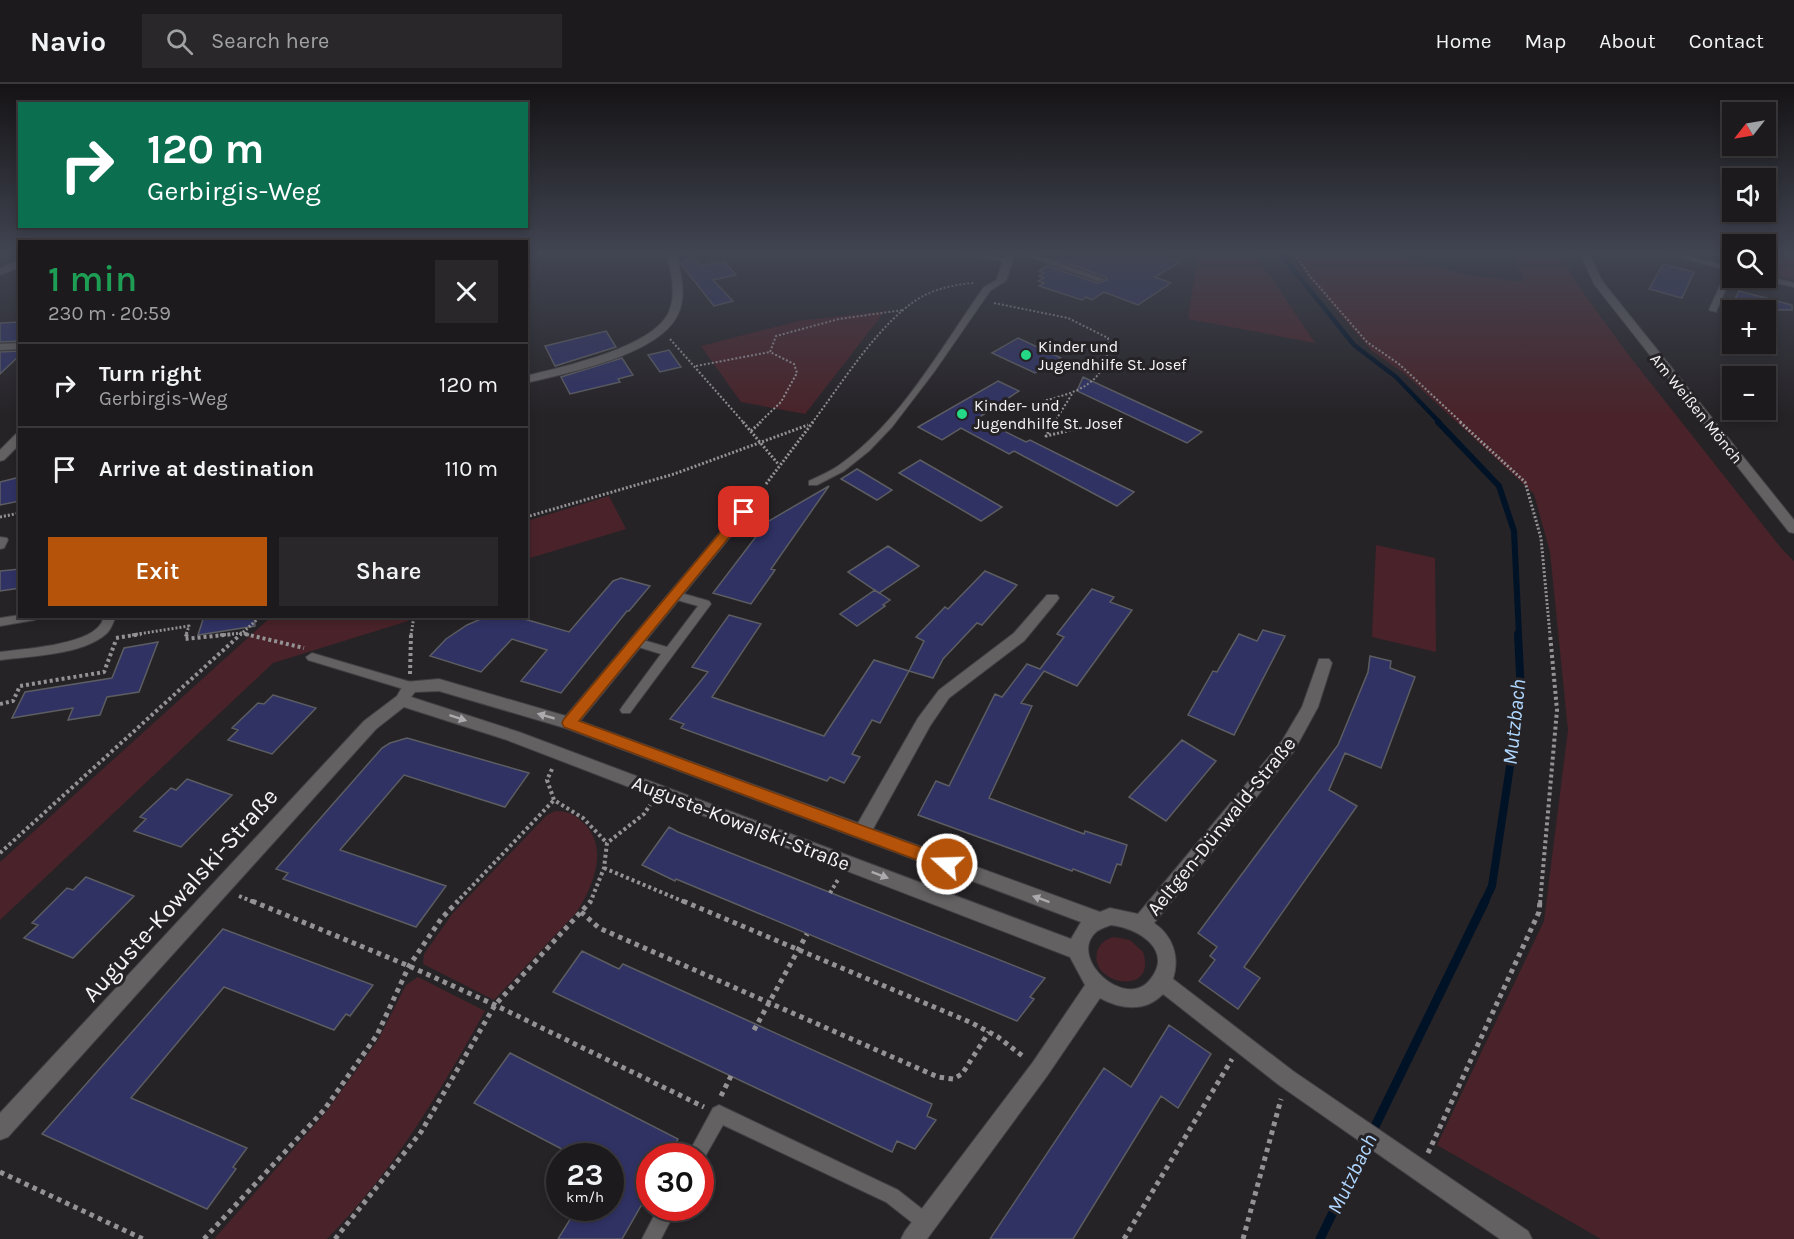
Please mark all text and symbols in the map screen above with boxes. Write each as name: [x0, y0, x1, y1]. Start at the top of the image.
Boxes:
search box: [142, 14, 562, 68]
text: Navio: [30, 25, 106, 58]
icon: search: [163, 25, 196, 58]
text: Search here: [211, 28, 329, 54]
text: Home: [1436, 29, 1492, 53]
text: Map: [1525, 29, 1566, 53]
text: About: [1599, 29, 1656, 53]
text: Contact: [1689, 29, 1764, 53]
north arrow: [1722, 102, 1776, 156]
map controls: [1722, 102, 1776, 420]
text: 120 m: [147, 124, 264, 174]
icon: right: [48, 126, 126, 204]
button: sound: [1722, 168, 1776, 222]
text: Gerbirgis-Weg: [147, 175, 321, 207]
button: search: [1722, 234, 1776, 288]
text: 1 min: [48, 258, 137, 300]
button: close: [435, 260, 498, 323]
button: +: [1722, 300, 1776, 354]
text: 230 m · 20:59: [48, 302, 171, 325]
place label: Kinder und Jugendhilfe St. Josef: [1038, 337, 1187, 374]
marker: Kinder und Jugendhilfe St. Josef: [1019, 348, 1033, 362]
street label: Am Weißen Mönch: [1646, 349, 1747, 467]
text: Turn right: [99, 361, 202, 387]
button: −: [1722, 366, 1776, 420]
icon: right: [48, 369, 81, 402]
text: 120 m: [439, 372, 498, 398]
text: Gerbirgis-Weg: [99, 387, 228, 410]
place label: Kinder- und Jugendhilfe St. Josef: [974, 396, 1123, 433]
marker: Kinder- und Jugendhilfe St. Josef: [955, 407, 969, 421]
icon: arrive: [48, 453, 81, 486]
text: Arrive at destination: [99, 456, 314, 482]
text: 110 m: [445, 456, 498, 482]
pin: [718, 486, 769, 537]
icon: arrive: [727, 495, 760, 528]
button: Exit: [48, 537, 267, 606]
button: Share: [279, 537, 498, 606]
water label: Mutzbach: [1498, 678, 1530, 766]
one-way arrow: [537, 711, 555, 720]
one-way arrow: [449, 714, 467, 723]
street label: Aeltgen-Dünwald-Straße: [1142, 732, 1301, 920]
street label: Auguste-Kowalski-Straße: [629, 771, 853, 876]
street label: Auguste-Kowalski-Straße: [77, 782, 283, 1008]
position arrow: [915, 832, 979, 896]
one-way arrow: [871, 871, 889, 880]
one-way arrow: [1032, 894, 1050, 904]
water label: Mutzbach: [1322, 1130, 1382, 1218]
speed limit sign: 30: [636, 1143, 714, 1221]
text: 23: [567, 1157, 603, 1193]
text: km/h: [566, 1188, 604, 1206]

